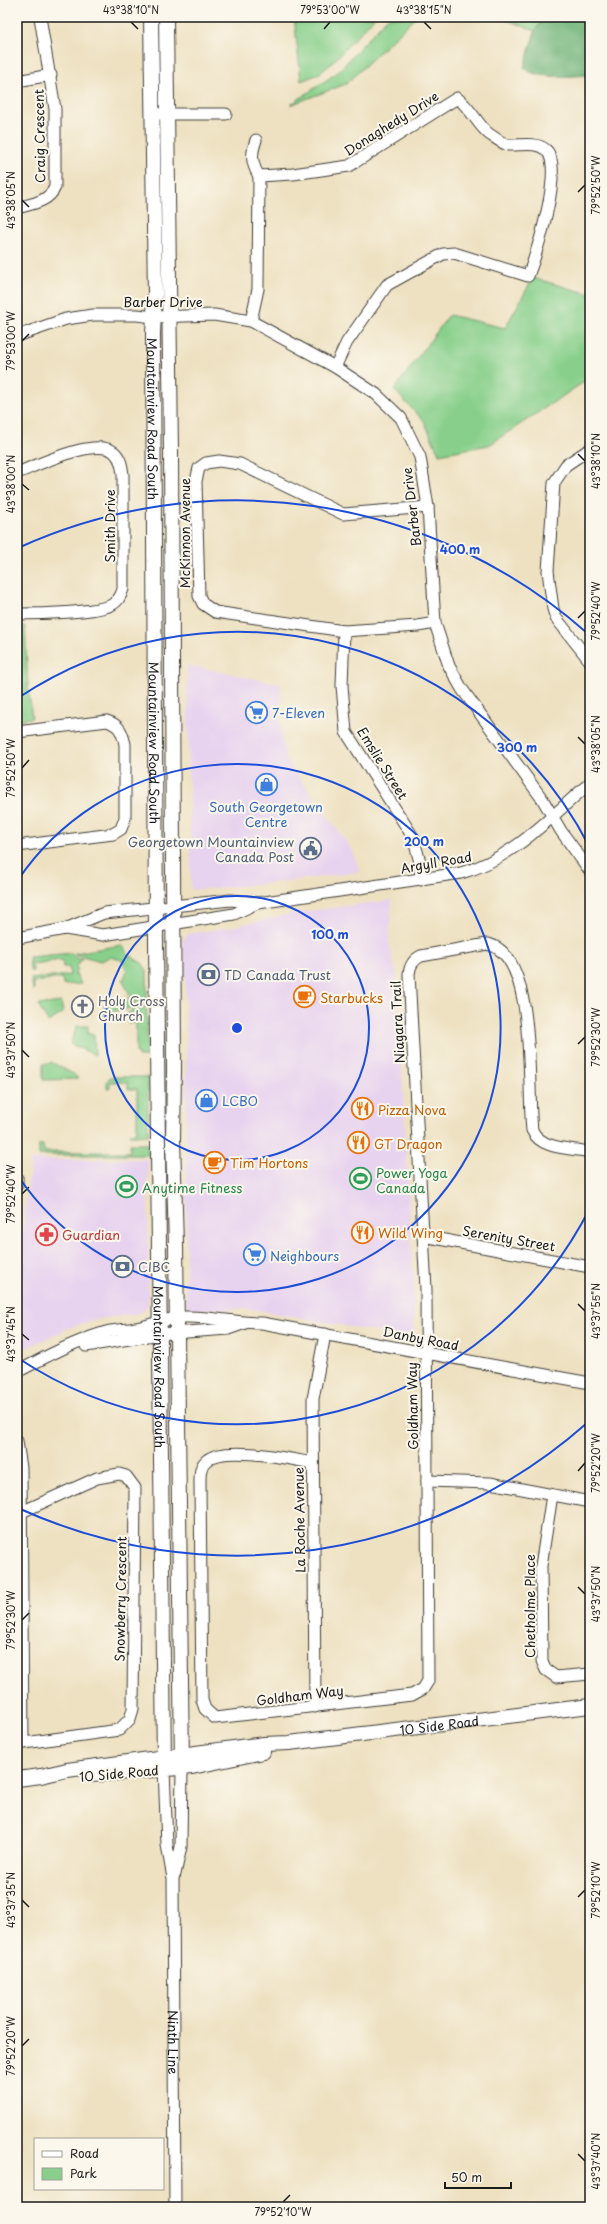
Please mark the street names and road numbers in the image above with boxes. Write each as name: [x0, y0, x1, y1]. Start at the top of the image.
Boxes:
street label: Donaghedy Drive: [340, 86, 442, 160]
street label: Craig Crescent: [29, 89, 49, 183]
street label: Barber Drive: [123, 292, 203, 311]
street label: Mountainview Road South: [144, 338, 163, 500]
street label: Barber Drive: [397, 466, 425, 548]
street label: McKinnon Avenue: [175, 478, 194, 588]
street label: Smith Drive: [100, 489, 119, 563]
street label: Mountainview Road South: [145, 662, 165, 824]
street label: Emslie Street: [353, 723, 413, 803]
street label: Argyll Road: [399, 846, 473, 878]
street label: Niagara Trail: [385, 980, 409, 1064]
street label: Serenity Street: [461, 1221, 557, 1255]
street label: Mountainview Road South: [150, 1286, 170, 1448]
street label: Danby Road: [382, 1321, 460, 1355]
street label: Goldham Way: [402, 1362, 422, 1450]
street label: La Roche Avenue: [289, 1467, 309, 1573]
street label: Snowberry Crescent: [109, 1536, 131, 1662]
street label: Chetholme Place: [520, 1554, 539, 1658]
street label: Goldham Way: [255, 1680, 345, 1710]
street label: 10 Side Road: [399, 1710, 480, 1739]
street label: 10 Side Road: [78, 1760, 160, 1786]
street label: Ninth Line: [164, 2010, 184, 2075]

